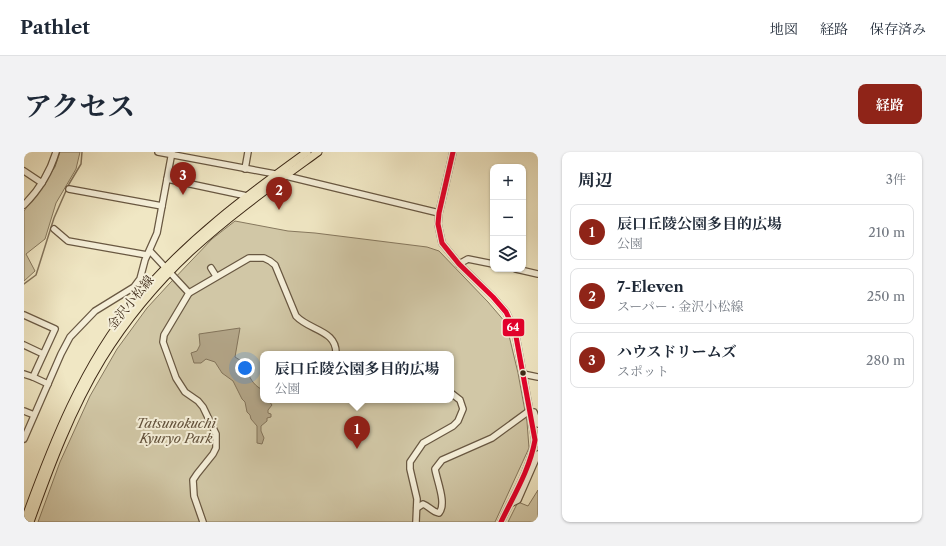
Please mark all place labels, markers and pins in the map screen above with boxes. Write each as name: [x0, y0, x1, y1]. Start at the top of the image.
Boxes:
pin: 3: [170, 162, 196, 195]
pin: 2: [266, 177, 292, 210]
unlabelled marker: [518, 368, 528, 378]
pin: 1: [344, 416, 370, 449]

